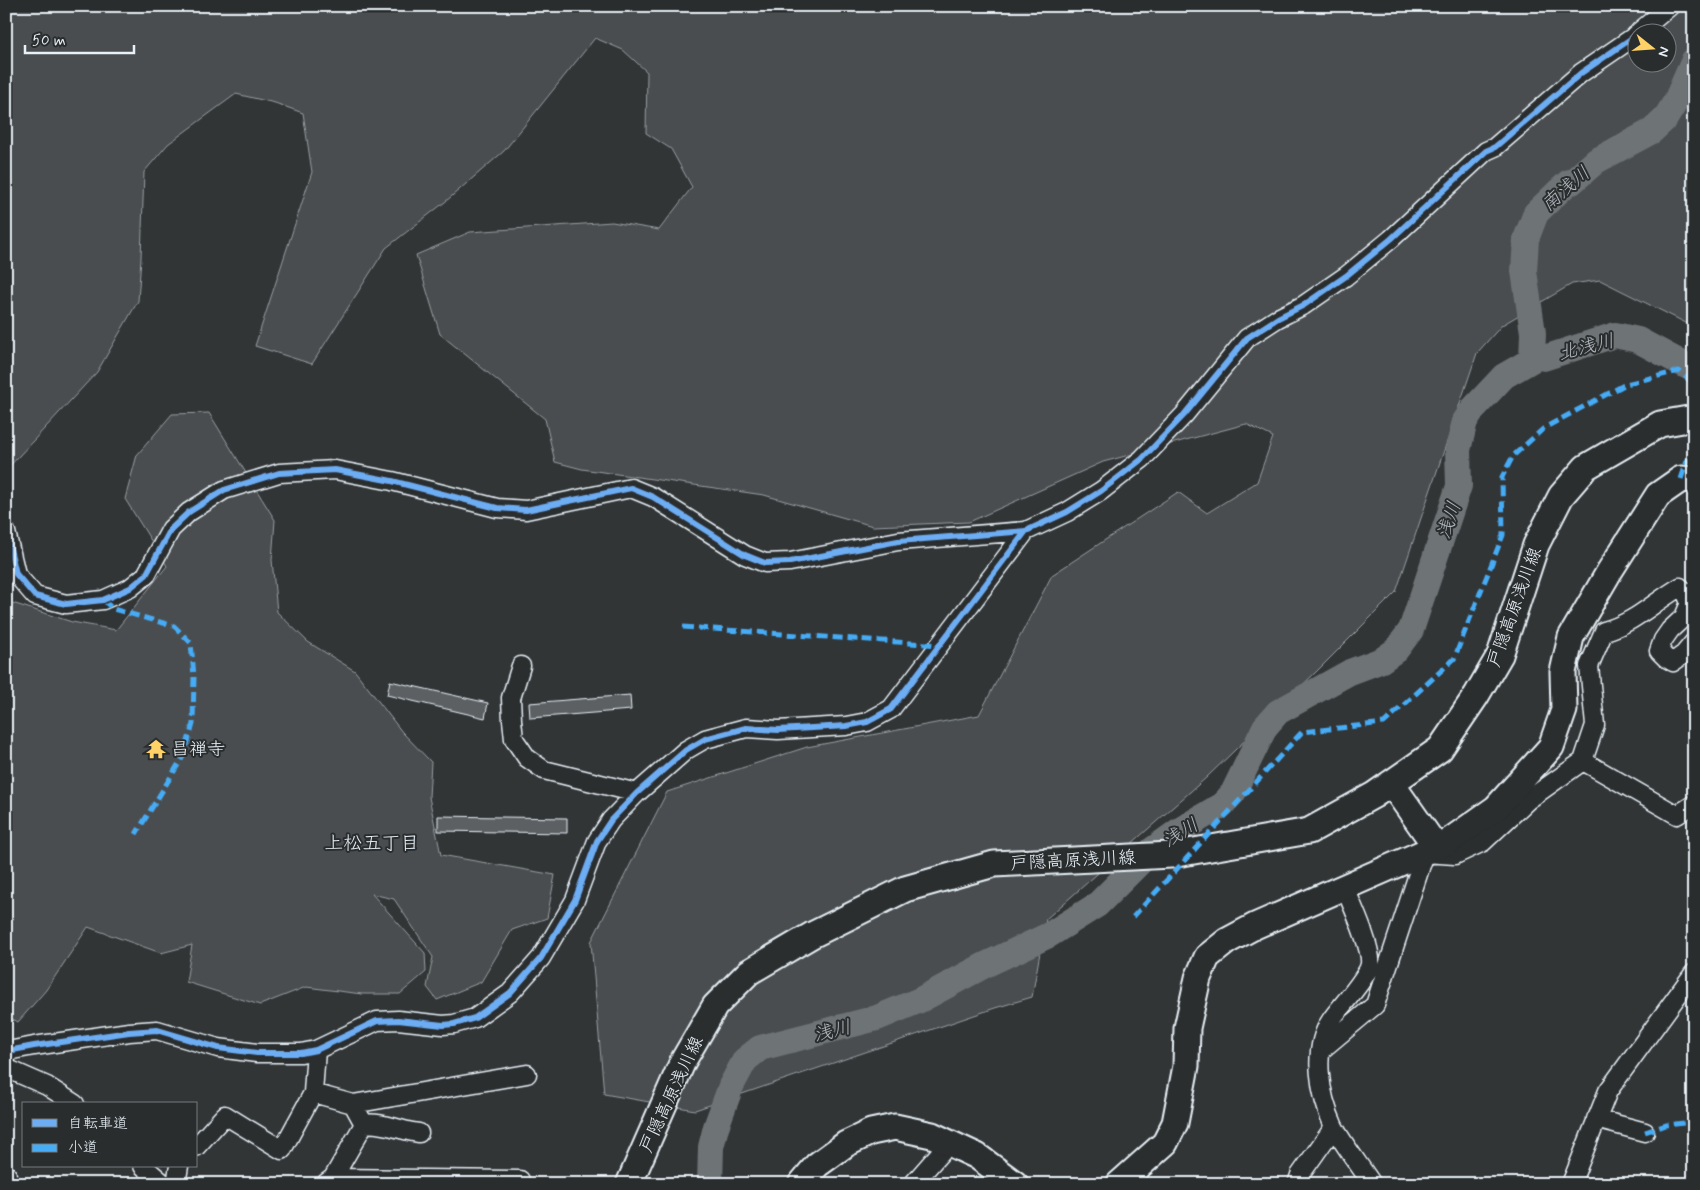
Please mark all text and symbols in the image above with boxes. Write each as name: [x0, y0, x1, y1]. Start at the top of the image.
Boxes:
scale bar: [25, 22, 134, 54]
north arrow: [1628, 22, 1678, 72]
text: 50 m: [32, 31, 66, 51]
text: N: [1654, 44, 1673, 59]
water label: 南浅川: [1536, 161, 1596, 217]
water label: 北浅川: [1556, 328, 1617, 366]
water label: 浅川: [1431, 498, 1467, 543]
street label: 戸隠高原浅川線: [1482, 544, 1548, 671]
temple icon: 昌禅寺: [145, 738, 167, 760]
place label: 昌禅寺: [171, 738, 225, 762]
water label: 浅川: [1158, 813, 1204, 854]
district label: 上松五丁目: [324, 831, 420, 856]
street label: 戸隠高原浅川線: [1010, 846, 1137, 876]
water label: 浅川: [811, 1015, 854, 1048]
street label: 戸隠高原浅川線: [634, 1032, 709, 1157]
legend: [22, 1102, 198, 1168]
text: 自転車道: [68, 1114, 128, 1134]
text: 小道: [68, 1138, 98, 1158]

